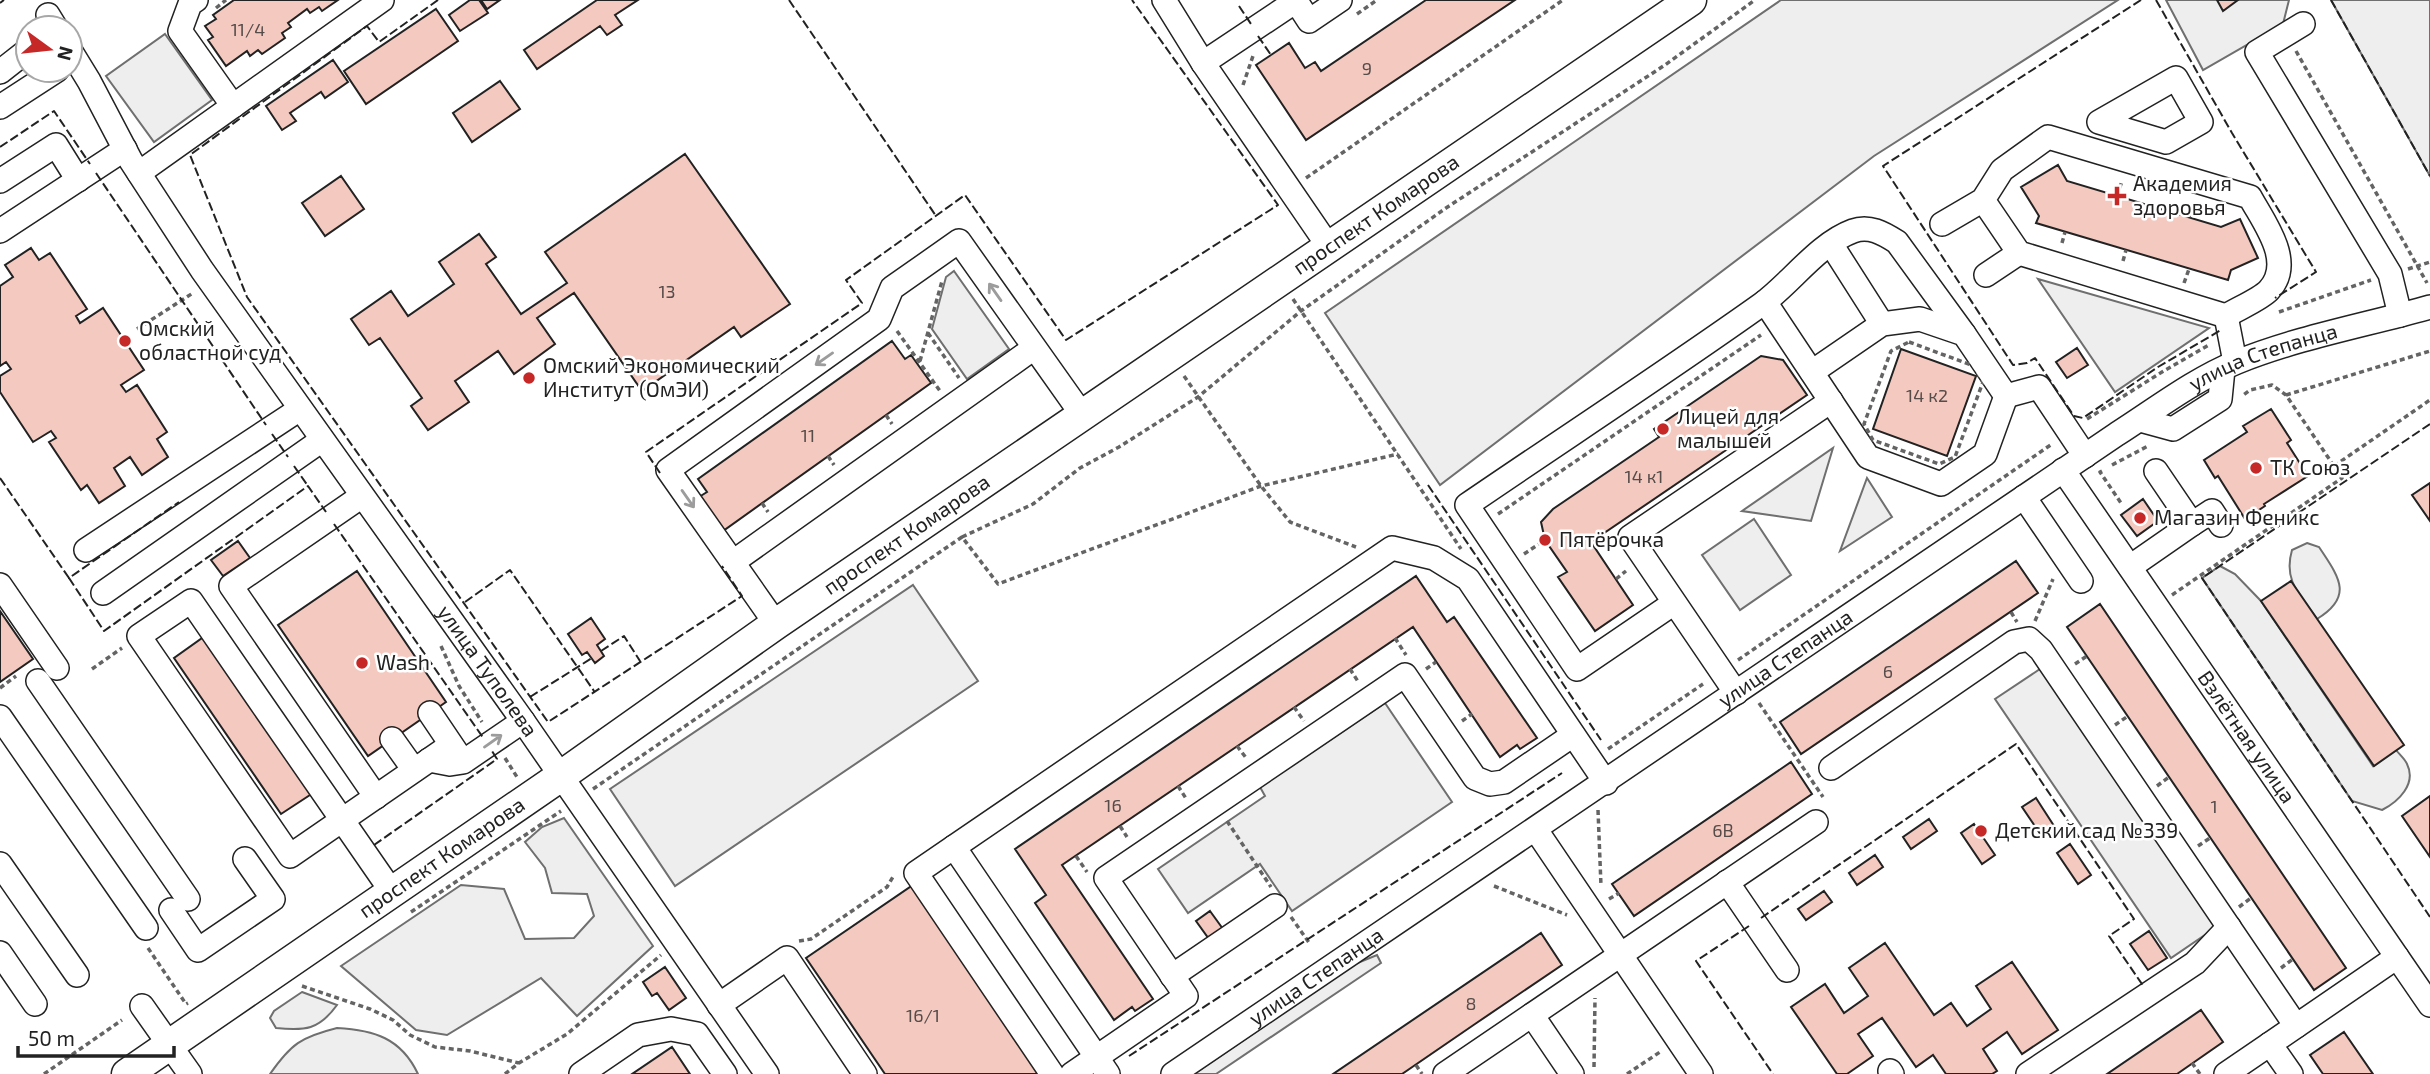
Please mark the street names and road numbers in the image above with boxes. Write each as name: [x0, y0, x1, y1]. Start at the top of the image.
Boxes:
street label: проспект Комарова: [1287, 148, 1463, 279]
street label: улица Степанца: [2184, 317, 2340, 396]
street label: проспект Комарова: [818, 468, 994, 599]
street label: улица Туполева: [433, 600, 544, 741]
street label: улица Степанца: [1713, 603, 1857, 713]
street label: Взлётная улица: [2193, 665, 2302, 807]
street label: проспект Комарова: [353, 791, 529, 922]
street label: улица Степанца: [1243, 921, 1387, 1031]

